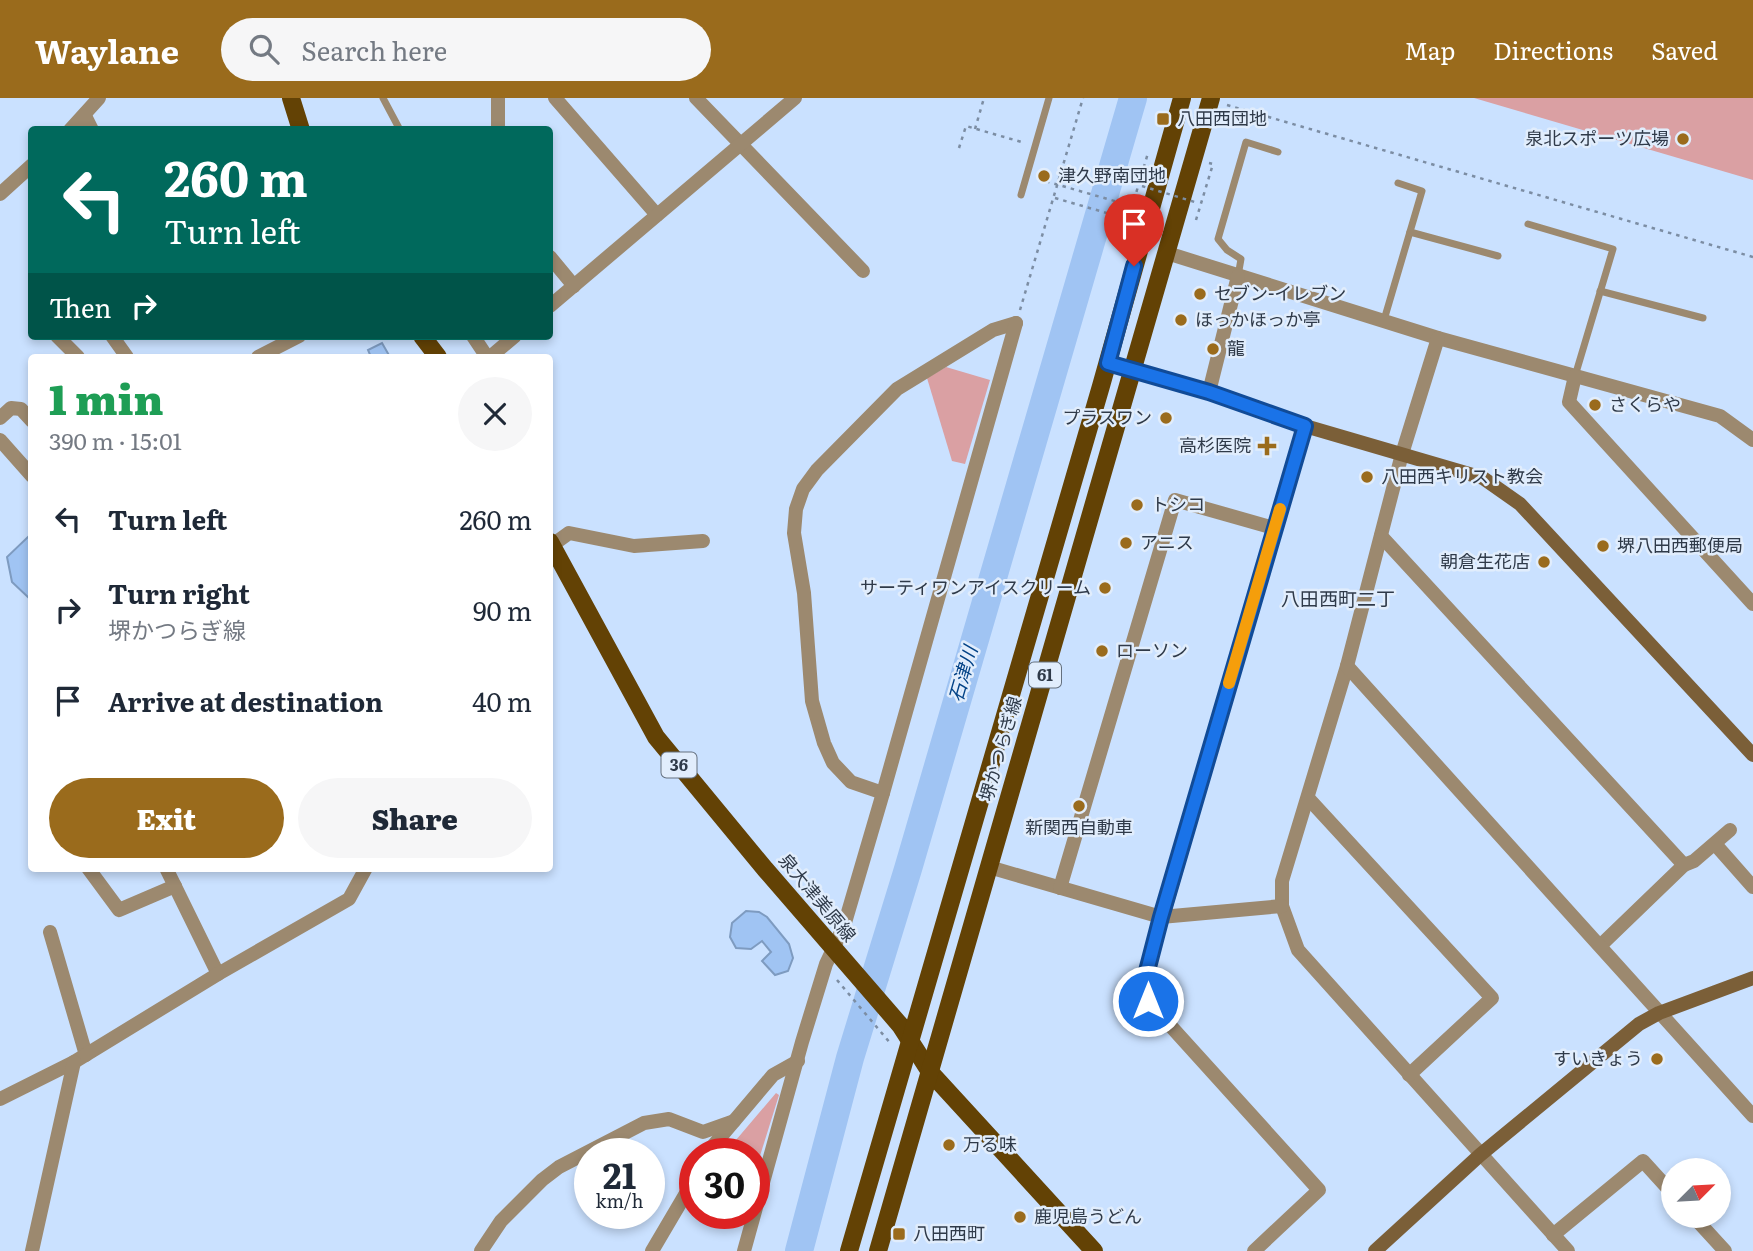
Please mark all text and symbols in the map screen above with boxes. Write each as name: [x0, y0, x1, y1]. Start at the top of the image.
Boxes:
search box: [221, 18, 711, 81]
text: Waylane: [35, 25, 179, 74]
icon: search: [245, 30, 283, 68]
text: Search here: [301, 30, 447, 69]
text: Map: [1404, 32, 1455, 67]
text: Directions: [1493, 32, 1613, 67]
text: Saved: [1651, 32, 1718, 67]
place label: 八田西団地: [1177, 104, 1267, 131]
marker: 八田西団地: [1155, 111, 1171, 127]
place label: 泉北スポーツ広場: [1525, 124, 1669, 151]
marker: 泉北スポーツ広場: [1675, 131, 1691, 147]
text: 260 m: [164, 139, 308, 212]
icon: left: [49, 154, 140, 245]
place label: 津久野南団地: [1058, 161, 1166, 188]
marker: 津久野南団地: [1036, 168, 1052, 184]
pin: [1104, 194, 1164, 266]
icon: arrive: [1115, 205, 1153, 243]
text: Turn left: [164, 206, 301, 254]
place label: セブン-イレブン: [1214, 279, 1346, 306]
marker: セブン-イレブン: [1192, 286, 1208, 302]
text: Then: [49, 287, 111, 326]
icon: right: [125, 287, 163, 325]
place label: ほっかほっか亭: [1195, 305, 1321, 332]
marker: ほっかほっか亭: [1173, 312, 1189, 328]
place label: 龍: [1227, 334, 1245, 361]
marker: 龍: [1205, 341, 1221, 357]
text: 1 min: [49, 366, 164, 428]
button: close: [458, 377, 532, 451]
place label: さくらや: [1609, 390, 1681, 417]
marker: さくらや: [1587, 397, 1603, 413]
place label: プラスワン: [1062, 403, 1152, 430]
marker: プラスワン: [1158, 410, 1174, 426]
text: 390 m · 15:01: [49, 423, 182, 457]
place label: 高杉医院: [1179, 431, 1251, 458]
marker: 高杉医院: [1257, 436, 1277, 456]
place label: 八田西キリスト教会: [1381, 462, 1543, 489]
marker: 八田西キリスト教会: [1359, 469, 1375, 485]
place label: トシコ: [1151, 490, 1205, 517]
marker: トシコ: [1129, 497, 1145, 513]
text: Turn left: [108, 499, 227, 538]
text: 260 m: [459, 499, 532, 538]
icon: left: [49, 500, 87, 538]
place label: アニス: [1140, 528, 1194, 555]
place label: 堺八田西郵便局: [1617, 531, 1743, 558]
marker: アニス: [1118, 535, 1134, 551]
marker: 堺八田西郵便局: [1595, 538, 1611, 554]
place label: 朝倉生花店: [1440, 547, 1530, 574]
marker: 朝倉生花店: [1536, 554, 1552, 570]
text: Turn right: [108, 573, 250, 612]
place label: サーティワンアイスクリーム: [860, 573, 1091, 600]
marker: サーティワンアイスクリーム: [1097, 580, 1113, 596]
district label: 八田西町二丁: [1281, 584, 1395, 612]
text: 90 m: [473, 590, 532, 629]
icon: right: [49, 591, 87, 629]
text: 堺かつらぎ線: [108, 612, 246, 646]
place label: ローソン: [1116, 636, 1188, 663]
water label: 石津川: [941, 641, 984, 705]
marker: ローソン: [1094, 643, 1110, 659]
road number: 61: [1029, 662, 1061, 688]
text: Arrive at destination: [108, 681, 383, 720]
text: 40 m: [472, 681, 532, 720]
icon: arrive: [49, 682, 87, 720]
street label: 堺かつらぎ線: [972, 693, 1027, 804]
road number: 36: [662, 752, 696, 778]
button: Exit: [49, 778, 284, 858]
button: Share: [298, 778, 532, 858]
marker: 新関西自動車: [1071, 798, 1087, 814]
place label: 新関西自動車: [1025, 813, 1133, 840]
street label: 泉大津美原線: [773, 847, 863, 947]
position arrow: [1111, 964, 1185, 1038]
place label: すいきょう: [1553, 1044, 1643, 1071]
marker: すいきょう: [1649, 1051, 1665, 1067]
place label: 万る味: [963, 1130, 1017, 1157]
marker: 万る味: [941, 1137, 957, 1153]
speed limit sign: 30: [679, 1138, 770, 1229]
text: 21: [603, 1148, 636, 1200]
north arrow: [1661, 1158, 1731, 1228]
map controls: [1661, 1158, 1731, 1228]
text: km/h: [596, 1187, 643, 1214]
place label: 鹿児島うどん: [1034, 1202, 1142, 1229]
marker: 鹿児島うどん: [1012, 1209, 1028, 1225]
place label: 八田西町: [913, 1219, 985, 1246]
marker: 八田西町: [891, 1226, 907, 1242]

